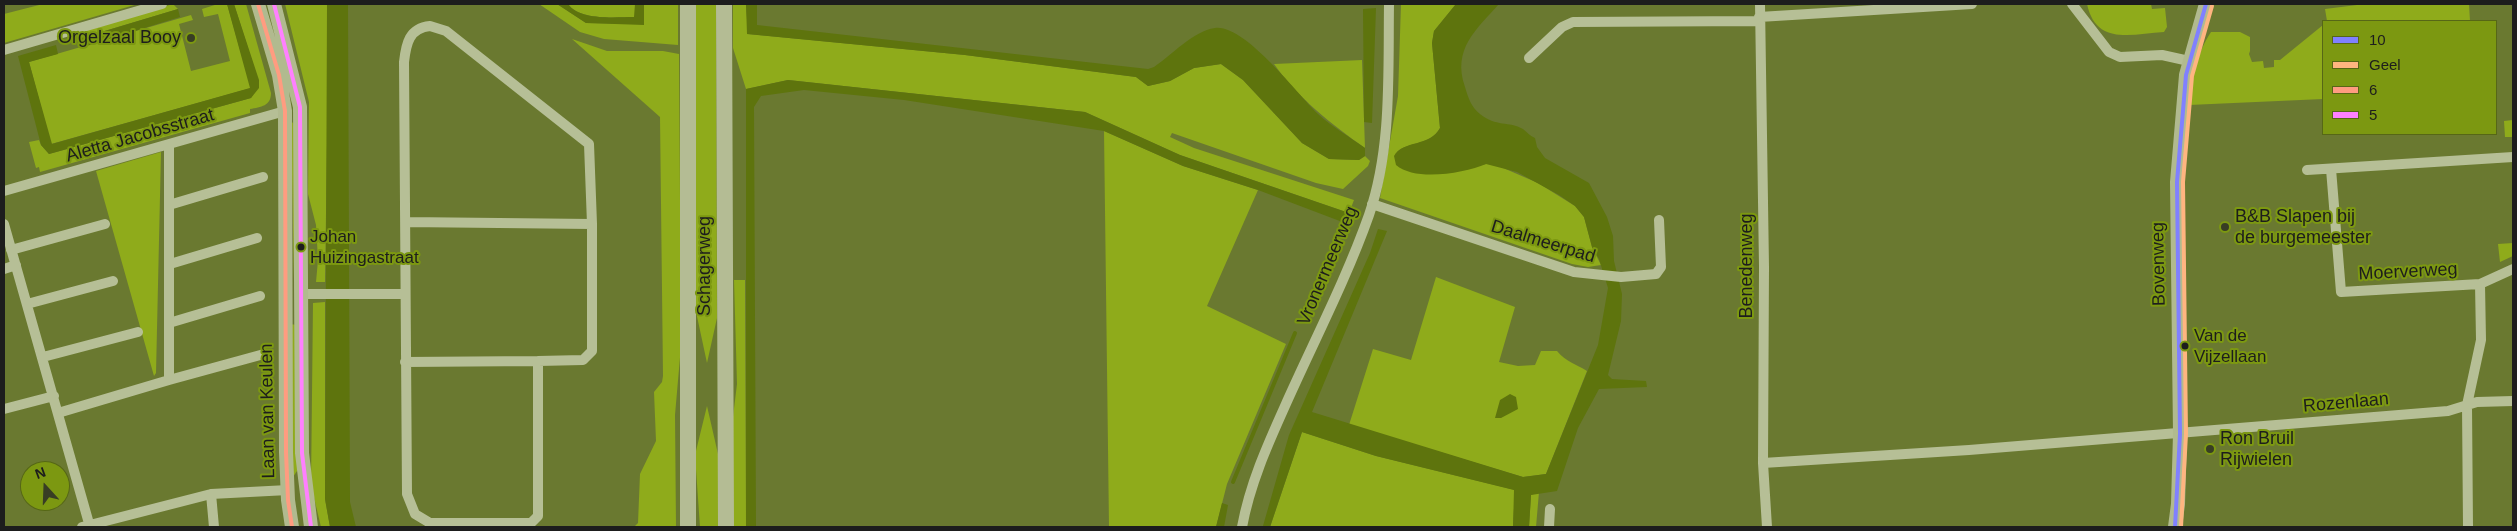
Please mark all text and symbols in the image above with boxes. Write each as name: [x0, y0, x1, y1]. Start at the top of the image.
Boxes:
legend: [2322, 20, 2497, 135]
place label: Orgelzaal Booy: [58, 27, 181, 49]
text: 10: [2369, 31, 2386, 48]
marker: Orgelzaal Booy: [185, 32, 197, 44]
text: Geel: [2369, 56, 2401, 73]
text: 6: [2369, 81, 2377, 98]
street label: Aletta Jacobsstraat: [63, 105, 217, 167]
text: 5: [2369, 106, 2377, 123]
street label: Vronermeerweg: [1293, 203, 1363, 329]
place label: B&B Slapen bij de burgemeester: [2235, 206, 2371, 248]
street label: Benedenweg: [1736, 213, 1758, 319]
street label: Schagerweg: [694, 216, 716, 316]
street label: Daalmeerpad: [1488, 216, 1598, 268]
marker: B&B Slapen bij de burgemeester: [2219, 221, 2231, 233]
street label: Bovenweg: [2147, 222, 2171, 306]
place label: Johan Huizingastraat: [310, 227, 419, 267]
marker: Johan Huizingastraat: [296, 242, 306, 252]
street label: Moerverweg: [2358, 259, 2458, 285]
place label: Van de Vijzellaan: [2194, 326, 2266, 366]
marker: Van de Vijzellaan: [2180, 341, 2190, 351]
street label: Laan van Keulen: [256, 343, 280, 479]
street label: Rozenlaan: [2302, 388, 2390, 418]
place label: Ron Bruil Rijwielen: [2220, 428, 2294, 470]
marker: Ron Bruil Rijwielen: [2204, 443, 2216, 455]
north arrow: [20, 461, 70, 511]
text: N: [33, 464, 48, 482]

